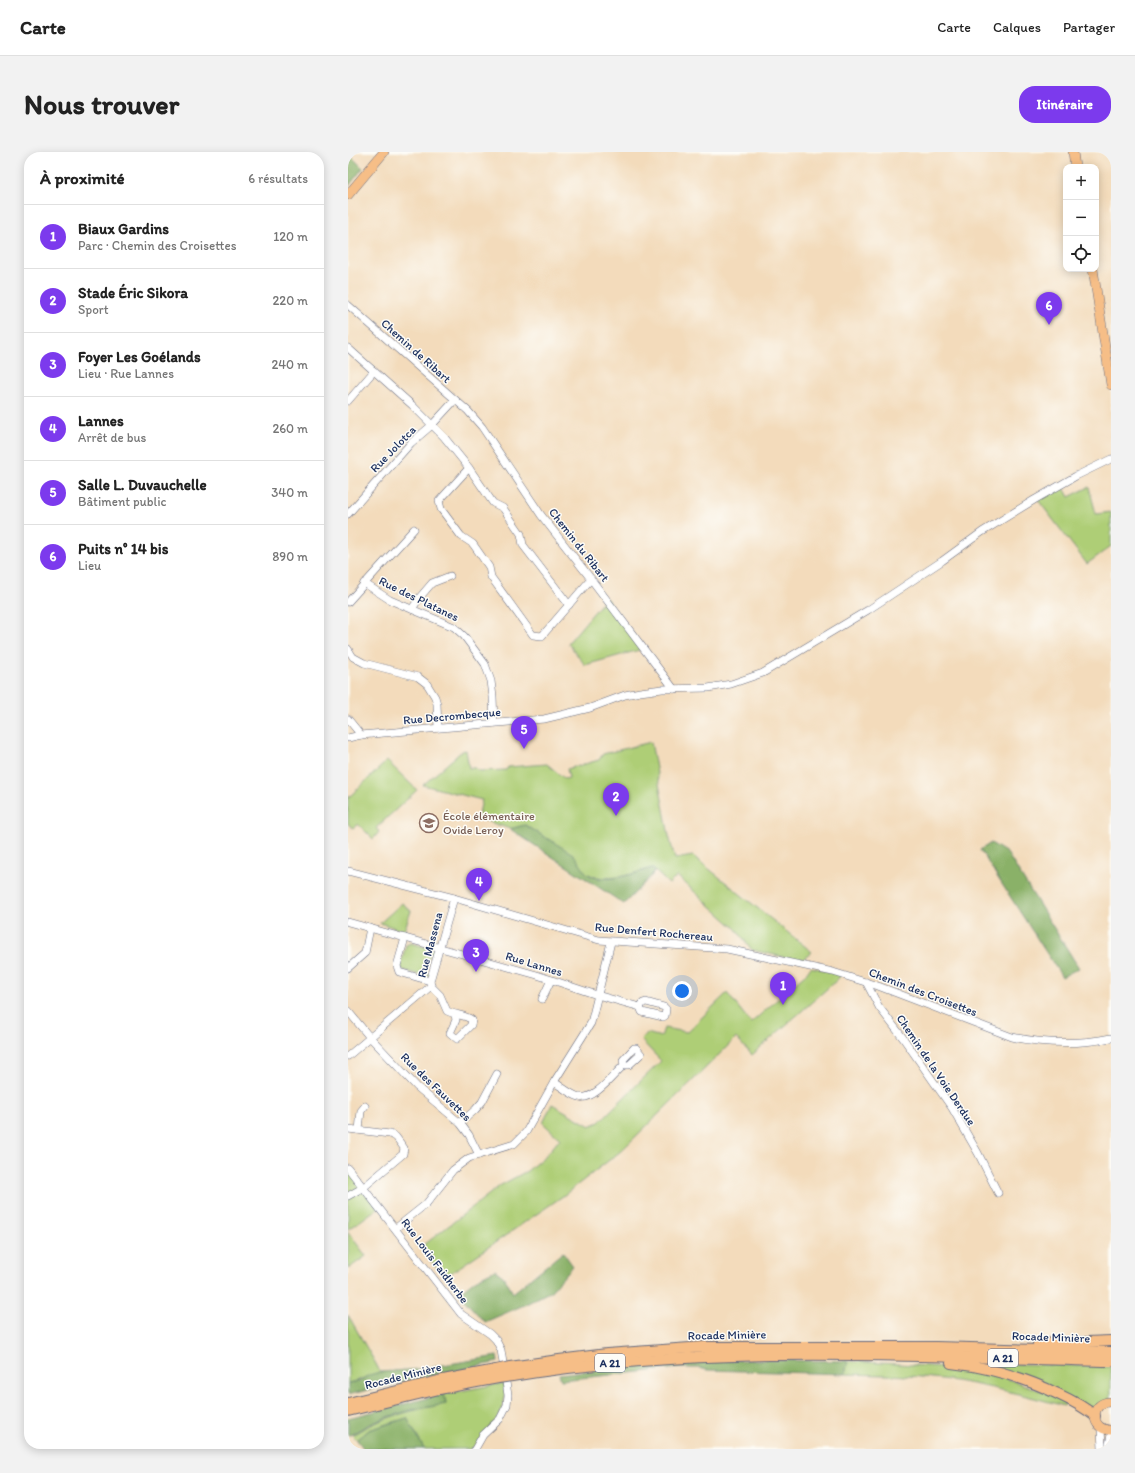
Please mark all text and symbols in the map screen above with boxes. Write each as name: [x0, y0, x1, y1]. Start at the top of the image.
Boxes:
text: Carte: [20, 16, 66, 39]
text: Carte: [937, 19, 971, 36]
text: Calques: [993, 19, 1041, 36]
text: Partager: [1063, 19, 1115, 36]
button: Itinéraire: [1019, 86, 1111, 123]
text: Nous trouver: [24, 87, 179, 121]
map controls: [1063, 164, 1099, 272]
button: +: [1063, 164, 1099, 200]
text: À proximité: [40, 168, 125, 188]
text: 6 résultats: [248, 171, 308, 186]
button: −: [1063, 200, 1099, 236]
text: Biaux Gardins: [78, 220, 169, 238]
text: 1: [50, 229, 56, 244]
text: 120 m: [273, 229, 308, 244]
button: locate: [1063, 236, 1099, 272]
text: Parc · Chemin des Croisettes: [78, 238, 236, 253]
text: Stade Éric Sikora: [78, 284, 188, 302]
pin: 6: [1036, 292, 1062, 325]
text: 2: [50, 293, 56, 308]
text: 220 m: [272, 293, 308, 308]
text: Sport: [78, 302, 109, 317]
street label: Chemin de Ribart: [378, 316, 454, 386]
text: Foyer Les Goélands: [78, 348, 201, 366]
text: 3: [49, 357, 57, 372]
text: 240 m: [271, 357, 308, 372]
text: Lieu · Rue Lannes: [78, 366, 174, 381]
text: Lannes: [78, 412, 124, 430]
text: 4: [49, 421, 57, 436]
text: 260 m: [272, 421, 308, 436]
street label: Rue Jolotca: [367, 423, 419, 475]
text: Arrêt de bus: [78, 430, 146, 445]
text: Salle L. Duvauchelle: [78, 476, 207, 494]
text: 5: [50, 485, 56, 500]
text: 340 m: [271, 485, 308, 500]
text: Bâtiment public: [78, 494, 167, 509]
street label: Chemin du Ribart: [546, 505, 612, 585]
text: Puits n° 14 bis: [78, 540, 168, 558]
text: 6: [50, 549, 56, 564]
text: 890 m: [272, 549, 308, 564]
text: Lieu: [78, 558, 101, 573]
street label: Rue des Platanes: [377, 574, 461, 624]
street label: Rue Decrombecque: [403, 705, 502, 727]
pin: 5: [511, 716, 537, 749]
pin: 2: [603, 783, 629, 816]
place label: École élémentaire Ovide Leroy: [443, 809, 535, 837]
school or university icon: École élémentaire Ovide Leroy: [418, 812, 440, 834]
pin: 4: [466, 868, 492, 901]
street label: Rue Massena: [415, 911, 445, 979]
street label: Rue Denfert Rochereau: [594, 920, 714, 944]
pin: 3: [463, 939, 489, 972]
street label: Rue Lannes: [504, 949, 564, 979]
street label: Chemin des Croisettes: [867, 965, 979, 1019]
pin: 1: [770, 972, 796, 1005]
your location: [672, 981, 692, 1001]
street label: Chemin de la Voie Derdue: [894, 1012, 979, 1128]
street label: Rue des Fauvettes: [398, 1050, 474, 1124]
street label: Rue Louis Faidherbe: [398, 1216, 472, 1306]
street label: Rocade Minière: [688, 1327, 767, 1343]
street label: Rocade Minière: [1012, 1329, 1091, 1345]
road number: A 21: [988, 1349, 1018, 1367]
road number: A 21: [595, 1354, 625, 1372]
street label: Rocade Minière: [363, 1360, 443, 1392]

